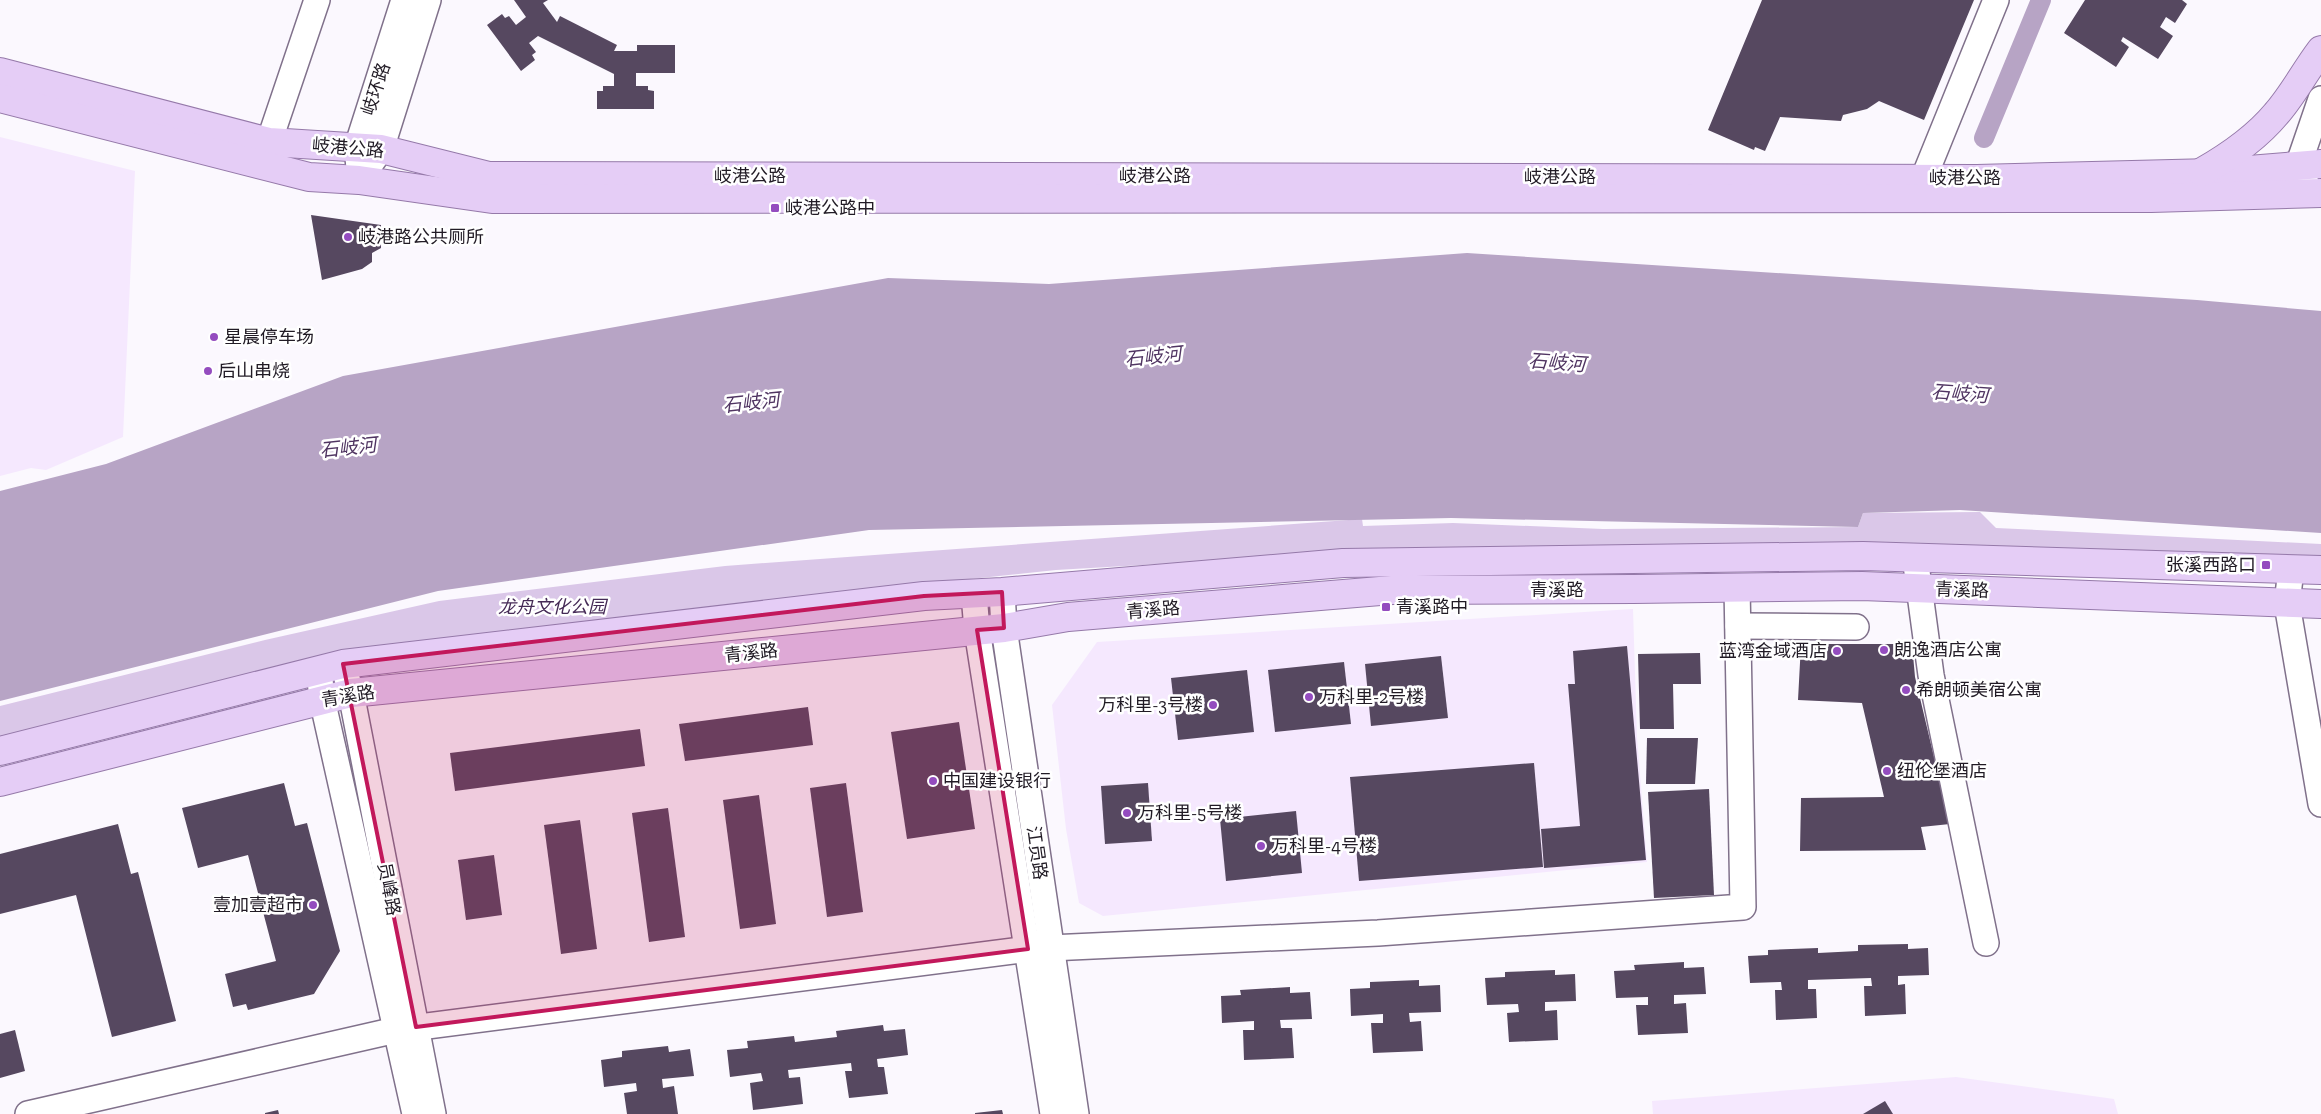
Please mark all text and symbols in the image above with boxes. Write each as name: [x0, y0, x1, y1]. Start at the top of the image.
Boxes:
street label: 岐环路: [357, 60, 395, 118]
street label: 岐港公路: [311, 134, 385, 162]
street label: 岐港公路: [714, 165, 786, 187]
street label: 岐港公路: [1119, 165, 1191, 187]
street label: 岐港公路: [1524, 166, 1596, 188]
street label: 岐港公路: [1929, 167, 2001, 189]
place label: 岐港公路中: [785, 197, 875, 219]
marker: 岐港公路中: [769, 202, 781, 214]
place label: 岐港路公共厕所: [358, 226, 484, 248]
marker: 岐港路公共厕所: [342, 231, 354, 243]
place label: 星晨停车场: [224, 326, 314, 348]
marker: 星晨停车场: [208, 331, 220, 343]
water label: 石岐河: [1123, 342, 1187, 371]
water label: 石岐河: [1528, 349, 1590, 376]
place label: 后山串烧: [218, 360, 290, 382]
marker: 后山串烧: [202, 365, 214, 377]
water label: 石岐河: [1931, 380, 1993, 407]
water label: 石岐河: [721, 388, 785, 417]
water label: 石岐河: [318, 433, 382, 462]
place label: 张溪西路口: [2166, 554, 2256, 576]
marker: 张溪西路口: [2260, 559, 2272, 571]
street label: 青溪路: [1935, 578, 1989, 602]
street label: 青溪路: [1530, 579, 1584, 601]
park label: 龙舟文化公园: [498, 596, 609, 618]
place label: 青溪路中: [1396, 596, 1468, 618]
street label: 青溪路: [1125, 597, 1181, 623]
marker: 青溪路中: [1380, 601, 1392, 613]
street label: 青溪路: [723, 639, 779, 667]
place label: 朗逸酒店公寓: [1894, 639, 2002, 661]
place label: 蓝湾金域酒店: [1719, 640, 1827, 662]
marker: 朗逸酒店公寓: [1878, 644, 1890, 656]
marker: 蓝湾金域酒店: [1831, 645, 1843, 657]
place label: 希朗顿美宿公寓: [1916, 679, 2042, 701]
street label: 青溪路: [320, 681, 376, 711]
marker: 希朗顿美宿公寓: [1900, 684, 1912, 696]
place label: 万科里-2号楼: [1319, 686, 1424, 708]
marker: 万科里-2号楼: [1303, 691, 1315, 703]
place label: 万科里-3号楼: [1098, 694, 1203, 716]
marker: 万科里-3号楼: [1207, 699, 1219, 711]
place label: 纽伦堡酒店: [1897, 760, 1987, 782]
marker: 纽伦堡酒店: [1881, 765, 1893, 777]
place label: 中国建设银行: [943, 770, 1051, 792]
marker: 中国建设银行: [927, 775, 939, 787]
place label: 万科里-5号楼: [1137, 802, 1242, 824]
marker: 万科里-5号楼: [1121, 807, 1133, 819]
street label: 江员路: [1022, 825, 1052, 881]
place label: 万科里-4号楼: [1271, 835, 1377, 857]
marker: 万科里-4号楼: [1255, 840, 1267, 852]
street label: 员峰路: [373, 860, 405, 918]
place label: 壹加壹超市: [213, 894, 303, 916]
marker: 壹加壹超市: [307, 899, 319, 911]

